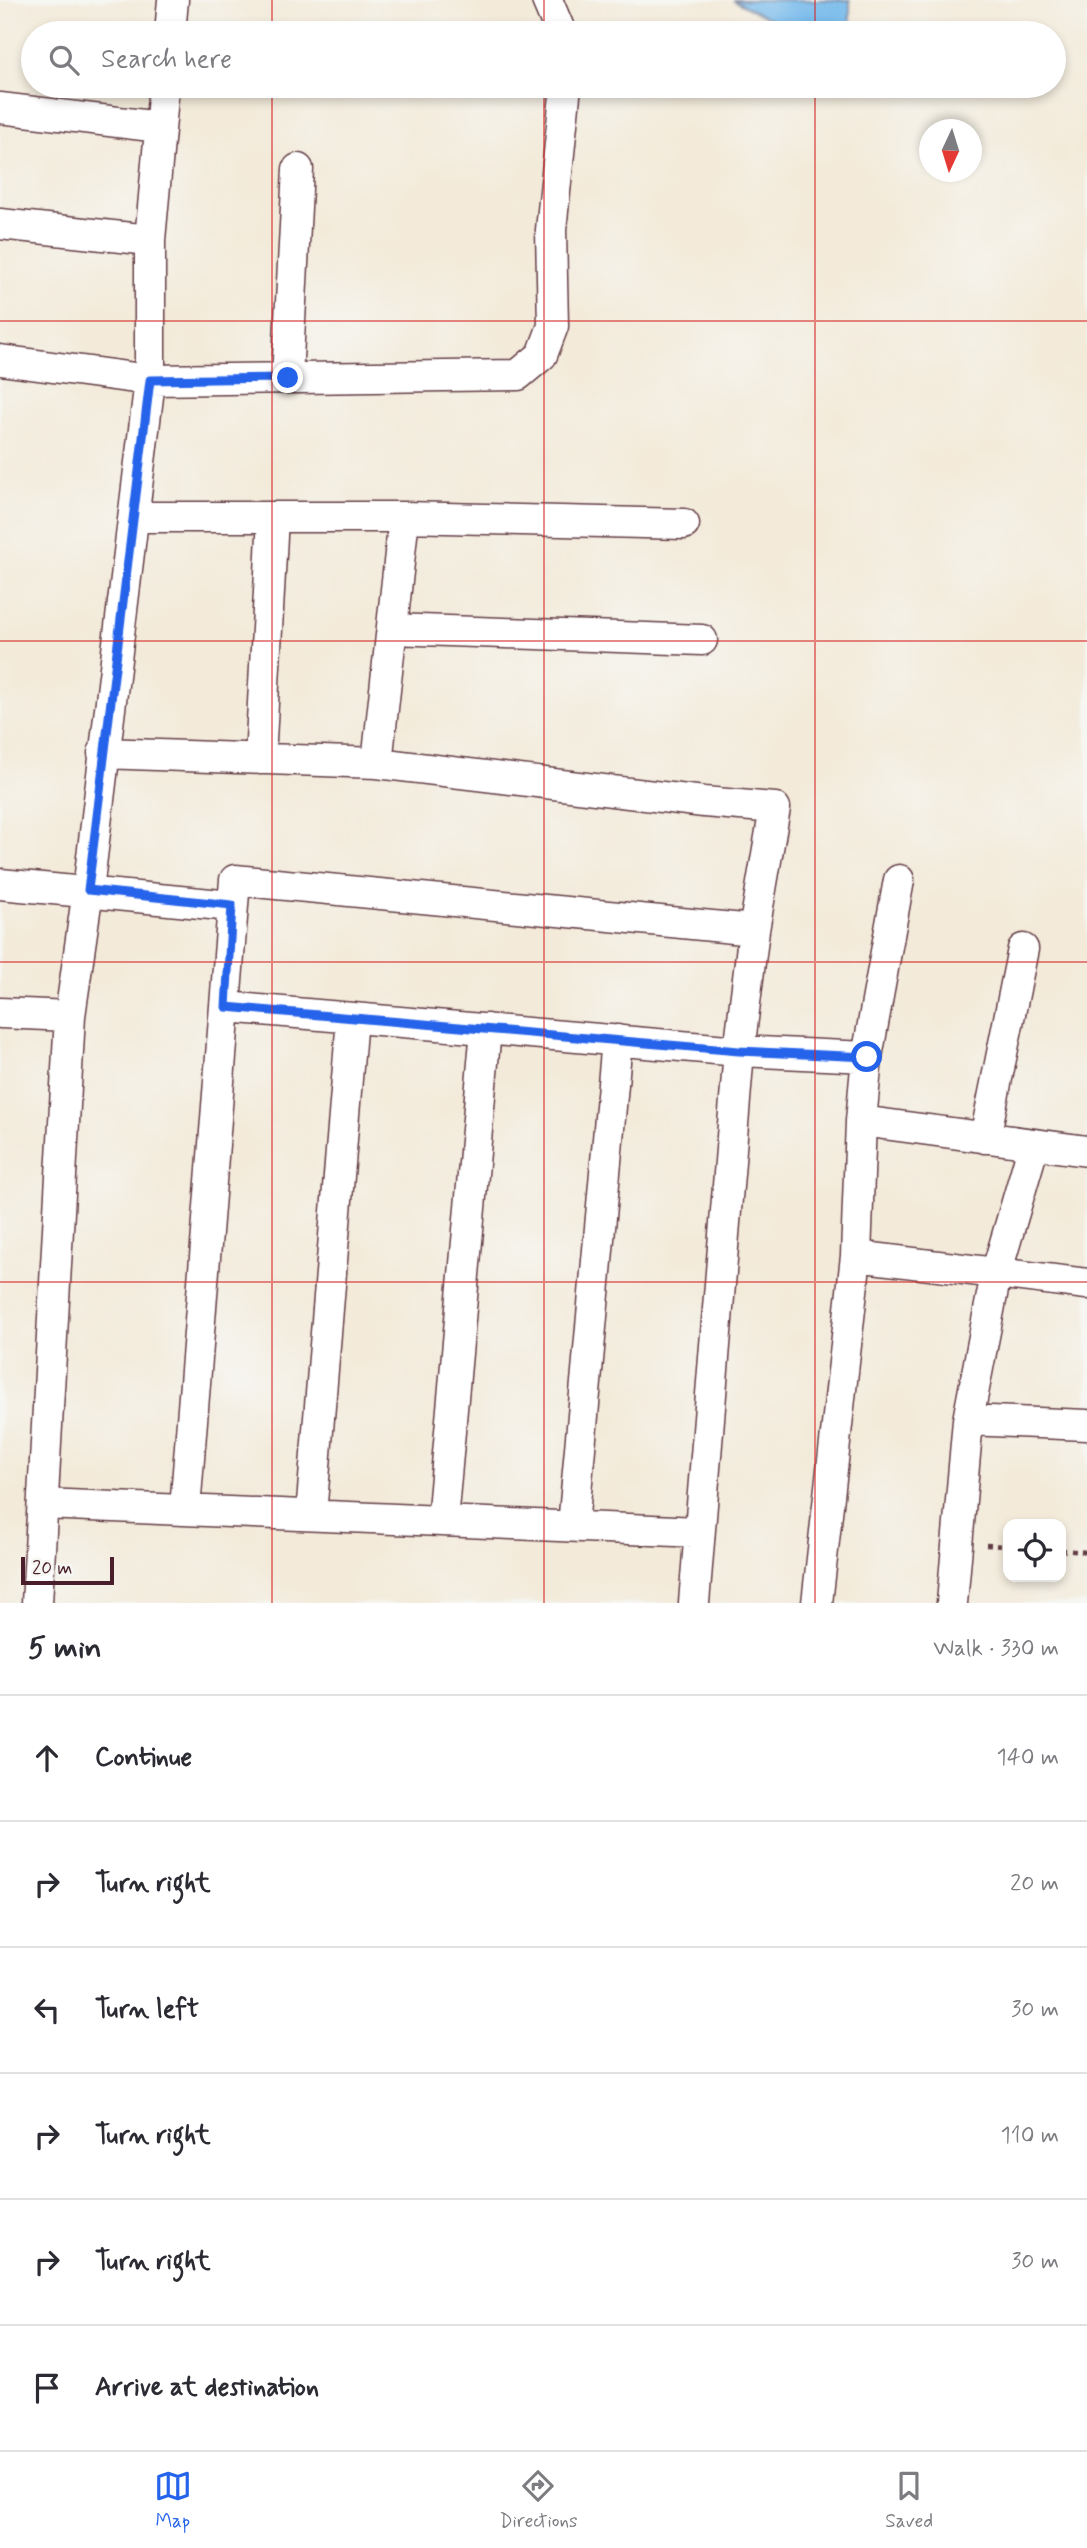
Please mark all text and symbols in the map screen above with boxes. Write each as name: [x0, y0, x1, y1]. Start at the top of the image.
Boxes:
search box: [21, 21, 1066, 98]
icon: search: [45, 41, 83, 79]
text: Search here: [101, 43, 232, 77]
north arrow: [919, 119, 982, 182]
route end: [272, 362, 303, 393]
route start: [851, 1041, 882, 1072]
map controls: [1003, 1519, 1066, 1582]
button: locate: [1003, 1519, 1066, 1582]
scale bar: [21, 1554, 114, 1586]
text: 20 m: [32, 1556, 72, 1581]
text: 5 min: [28, 1629, 102, 1668]
text: Walk · 330 m: [933, 1634, 1059, 1664]
icon: ahead: [28, 1739, 66, 1777]
text: Continue: [95, 1741, 192, 1775]
text: 140 m: [996, 1743, 1059, 1773]
icon: right: [28, 1865, 66, 1903]
text: Turn right: [95, 1867, 211, 1901]
text: 20 m: [1010, 1869, 1059, 1899]
icon: left: [28, 1991, 66, 2029]
text: Turn left: [95, 1993, 199, 2027]
text: 30 m: [1011, 1995, 1059, 2025]
icon: right: [28, 2117, 66, 2155]
text: Turn right: [95, 2119, 211, 2153]
text: 110 m: [1000, 2121, 1059, 2151]
icon: right: [28, 2243, 66, 2281]
text: Turn right: [95, 2245, 211, 2279]
text: 30 m: [1011, 2247, 1059, 2277]
icon: arrive: [28, 2369, 66, 2407]
text: Arrive at destination: [95, 2371, 319, 2405]
tab: Map: [154, 2467, 192, 2534]
tab: Directions: [499, 2467, 578, 2534]
tab: Saved: [885, 2467, 933, 2534]

